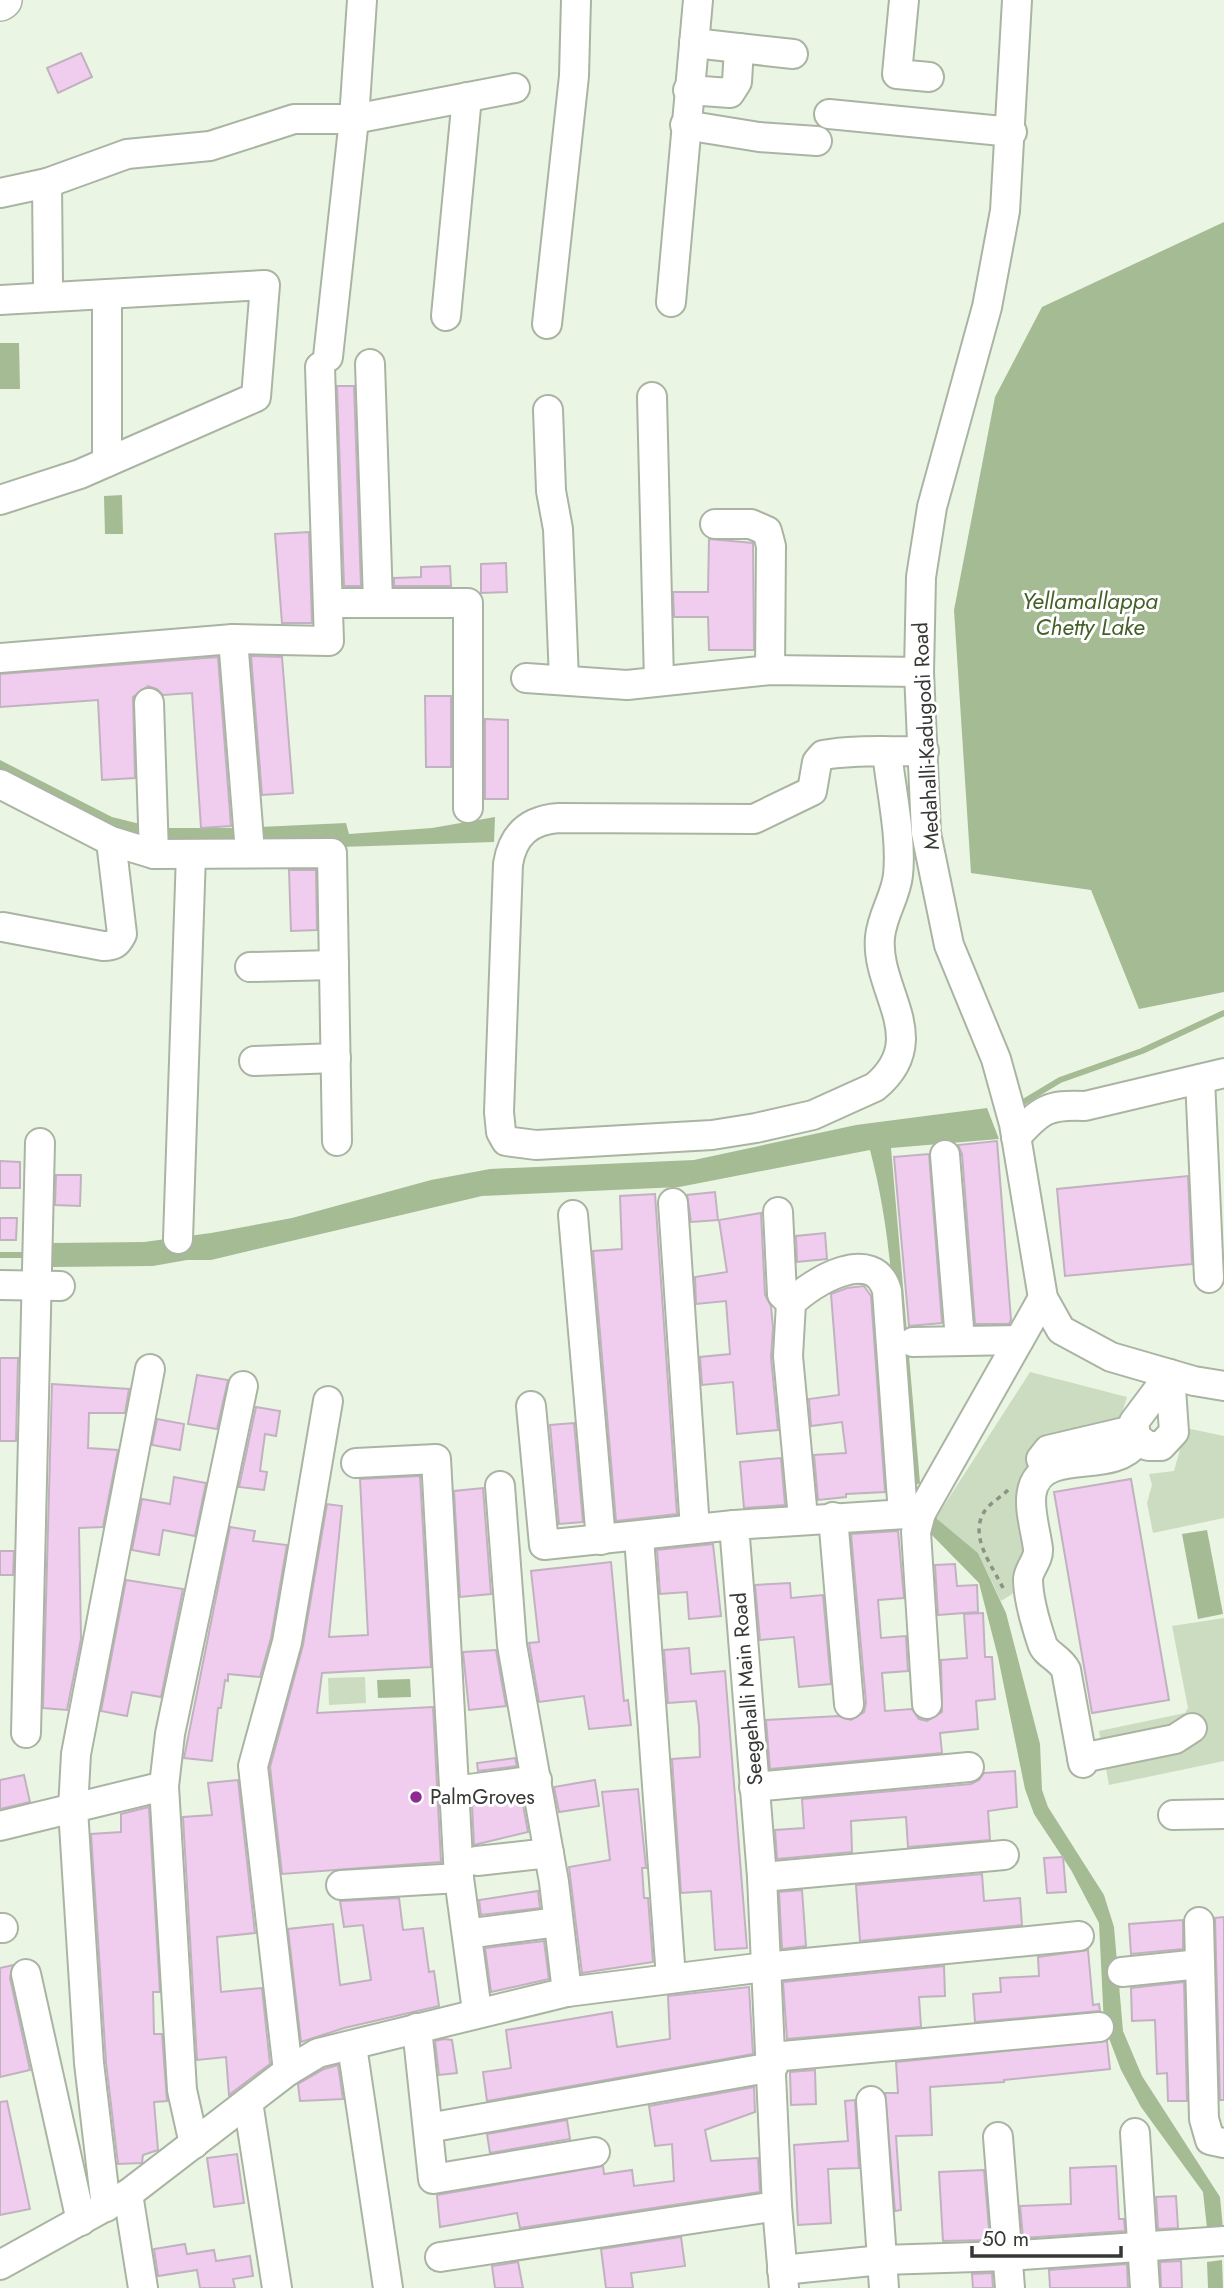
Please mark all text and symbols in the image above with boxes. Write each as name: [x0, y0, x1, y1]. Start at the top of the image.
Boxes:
water label: Yellamallappa Chetty Lake: [1022, 584, 1158, 644]
street label: Medahalli-Kadugodi Road: [905, 621, 947, 851]
street label: Seegehalli Main Road: [724, 1591, 770, 1787]
place label: PalmGroves: [430, 1782, 535, 1812]
marker: PalmGroves: [408, 1789, 424, 1805]
scale bar: [972, 2214, 1121, 2258]
text: 50 m: [982, 2224, 1029, 2254]

